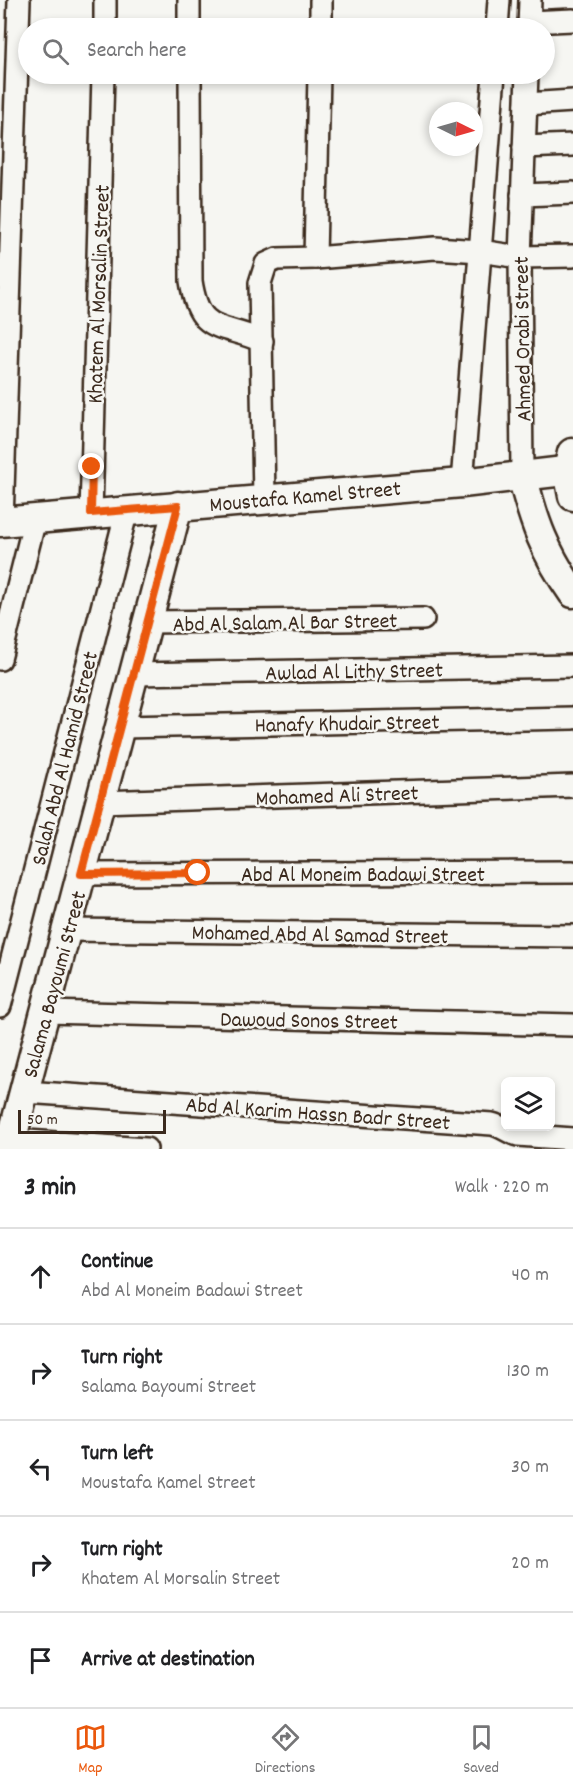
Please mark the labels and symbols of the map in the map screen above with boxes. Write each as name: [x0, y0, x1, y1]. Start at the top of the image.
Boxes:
north arrow: [429, 102, 483, 156]
street label: Khatem Al Morsalin Street: [81, 184, 120, 404]
street label: Ahmed Orabi Street: [508, 256, 541, 422]
route end: [78, 453, 104, 479]
street label: Moustafa Kamel Street: [208, 475, 402, 522]
street label: Abd Al Salam Al Bar Street: [173, 607, 398, 642]
street label: Salah Abd Al Hamid Street: [25, 649, 108, 869]
street label: Awlad Al Lithy Street: [265, 656, 443, 691]
street label: Hanafy Khudair Street: [254, 708, 440, 743]
street label: Mohamed Ali Street: [255, 779, 419, 816]
route start: [184, 859, 210, 885]
street label: Abd Al Moneim Badawi Street: [241, 861, 485, 892]
street label: Salama Bayoumi Street: [16, 888, 96, 1082]
street label: Mohamed Abd Al Samad Street: [191, 919, 449, 954]
street label: Dawoud Sonos Street: [220, 1005, 398, 1040]
street label: Abd Al Karim Hassn Badr Street: [184, 1091, 451, 1140]
scale bar: [18, 1107, 166, 1134]

